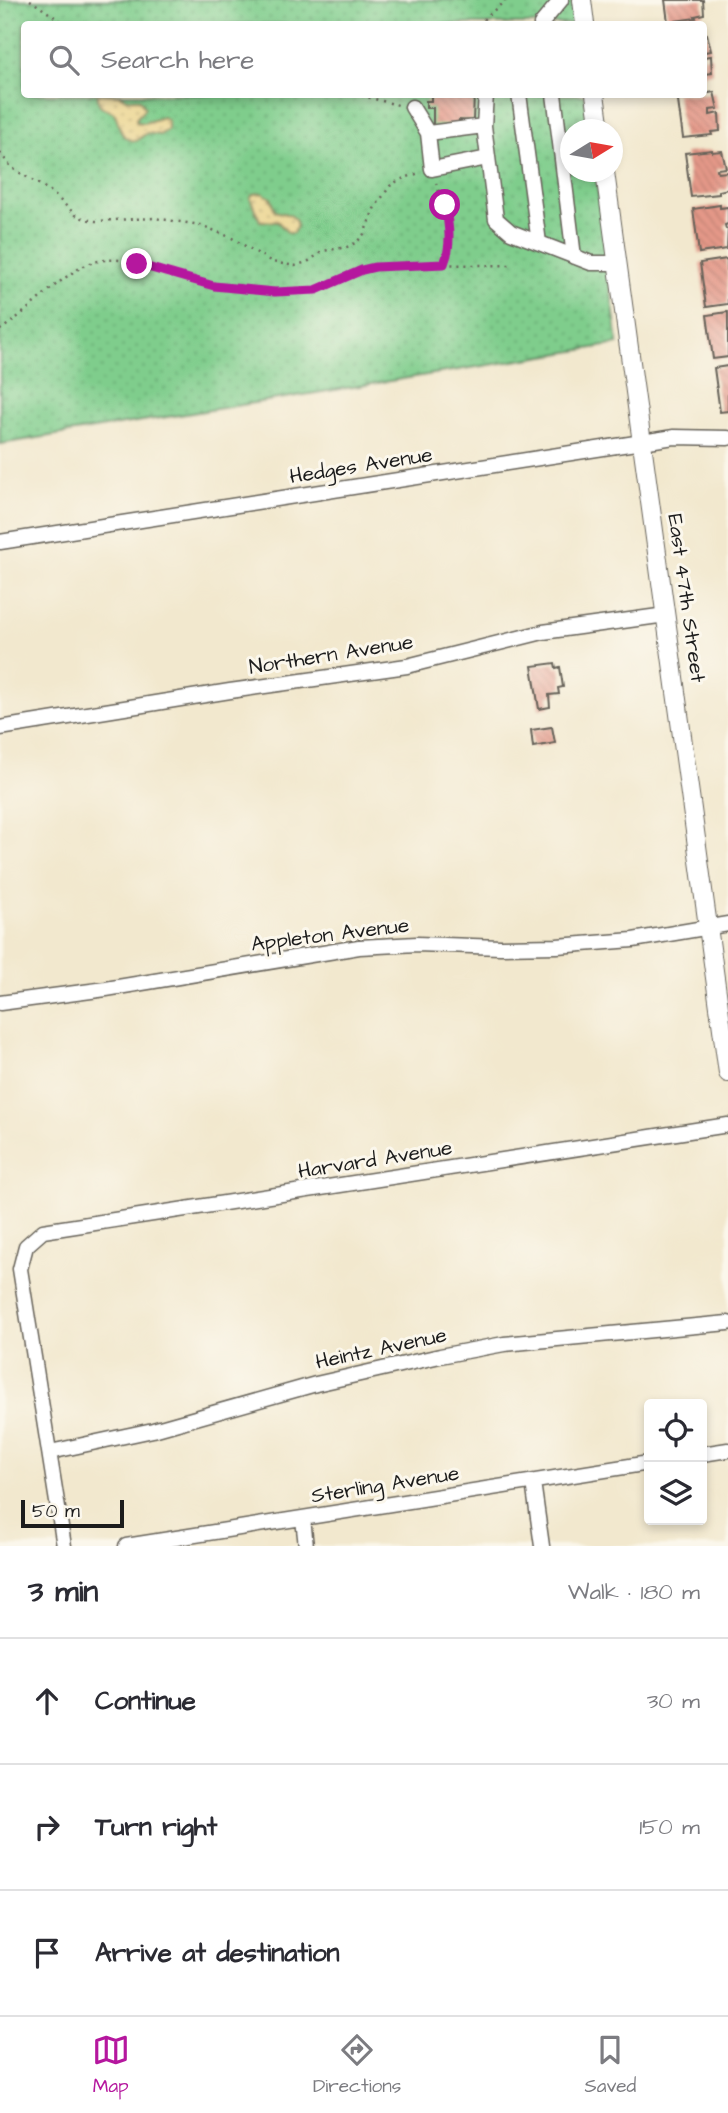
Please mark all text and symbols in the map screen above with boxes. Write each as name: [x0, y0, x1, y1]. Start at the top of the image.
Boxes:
search box: [21, 21, 707, 98]
icon: search: [45, 41, 83, 79]
text: Search here: [101, 42, 254, 78]
north arrow: [560, 119, 623, 182]
route start: [429, 189, 460, 220]
route end: [121, 248, 152, 279]
street label: Hedges Avenue: [288, 440, 435, 493]
street label: East 47th Street: [660, 512, 713, 685]
street label: Northern Avenue: [247, 627, 415, 682]
street label: Appleton Avenue: [249, 910, 411, 960]
street label: Harvard Avenue: [296, 1133, 454, 1186]
street label: Heintz Avenue: [313, 1320, 449, 1377]
map controls: [644, 1399, 707, 1525]
button: locate: [644, 1399, 707, 1462]
street label: Sterling Avenue: [309, 1458, 461, 1512]
button: layers: [644, 1462, 707, 1525]
scale bar: [21, 1497, 124, 1529]
text: 50 m: [32, 1498, 80, 1525]
text: 3 min: [28, 1571, 98, 1613]
text: Walk · 180 m: [568, 1576, 700, 1608]
icon: ahead: [28, 1682, 66, 1720]
text: Continue: [95, 1683, 196, 1719]
text: 30 m: [647, 1685, 700, 1717]
icon: right: [28, 1808, 66, 1846]
text: Turn right: [95, 1809, 217, 1845]
text: 150 m: [639, 1811, 700, 1843]
icon: arrive: [28, 1934, 66, 1972]
text: Arrive at destination: [95, 1935, 340, 1971]
tab: Map: [92, 2031, 130, 2100]
tab: Directions: [313, 2031, 401, 2100]
tab: Saved: [585, 2031, 636, 2100]

